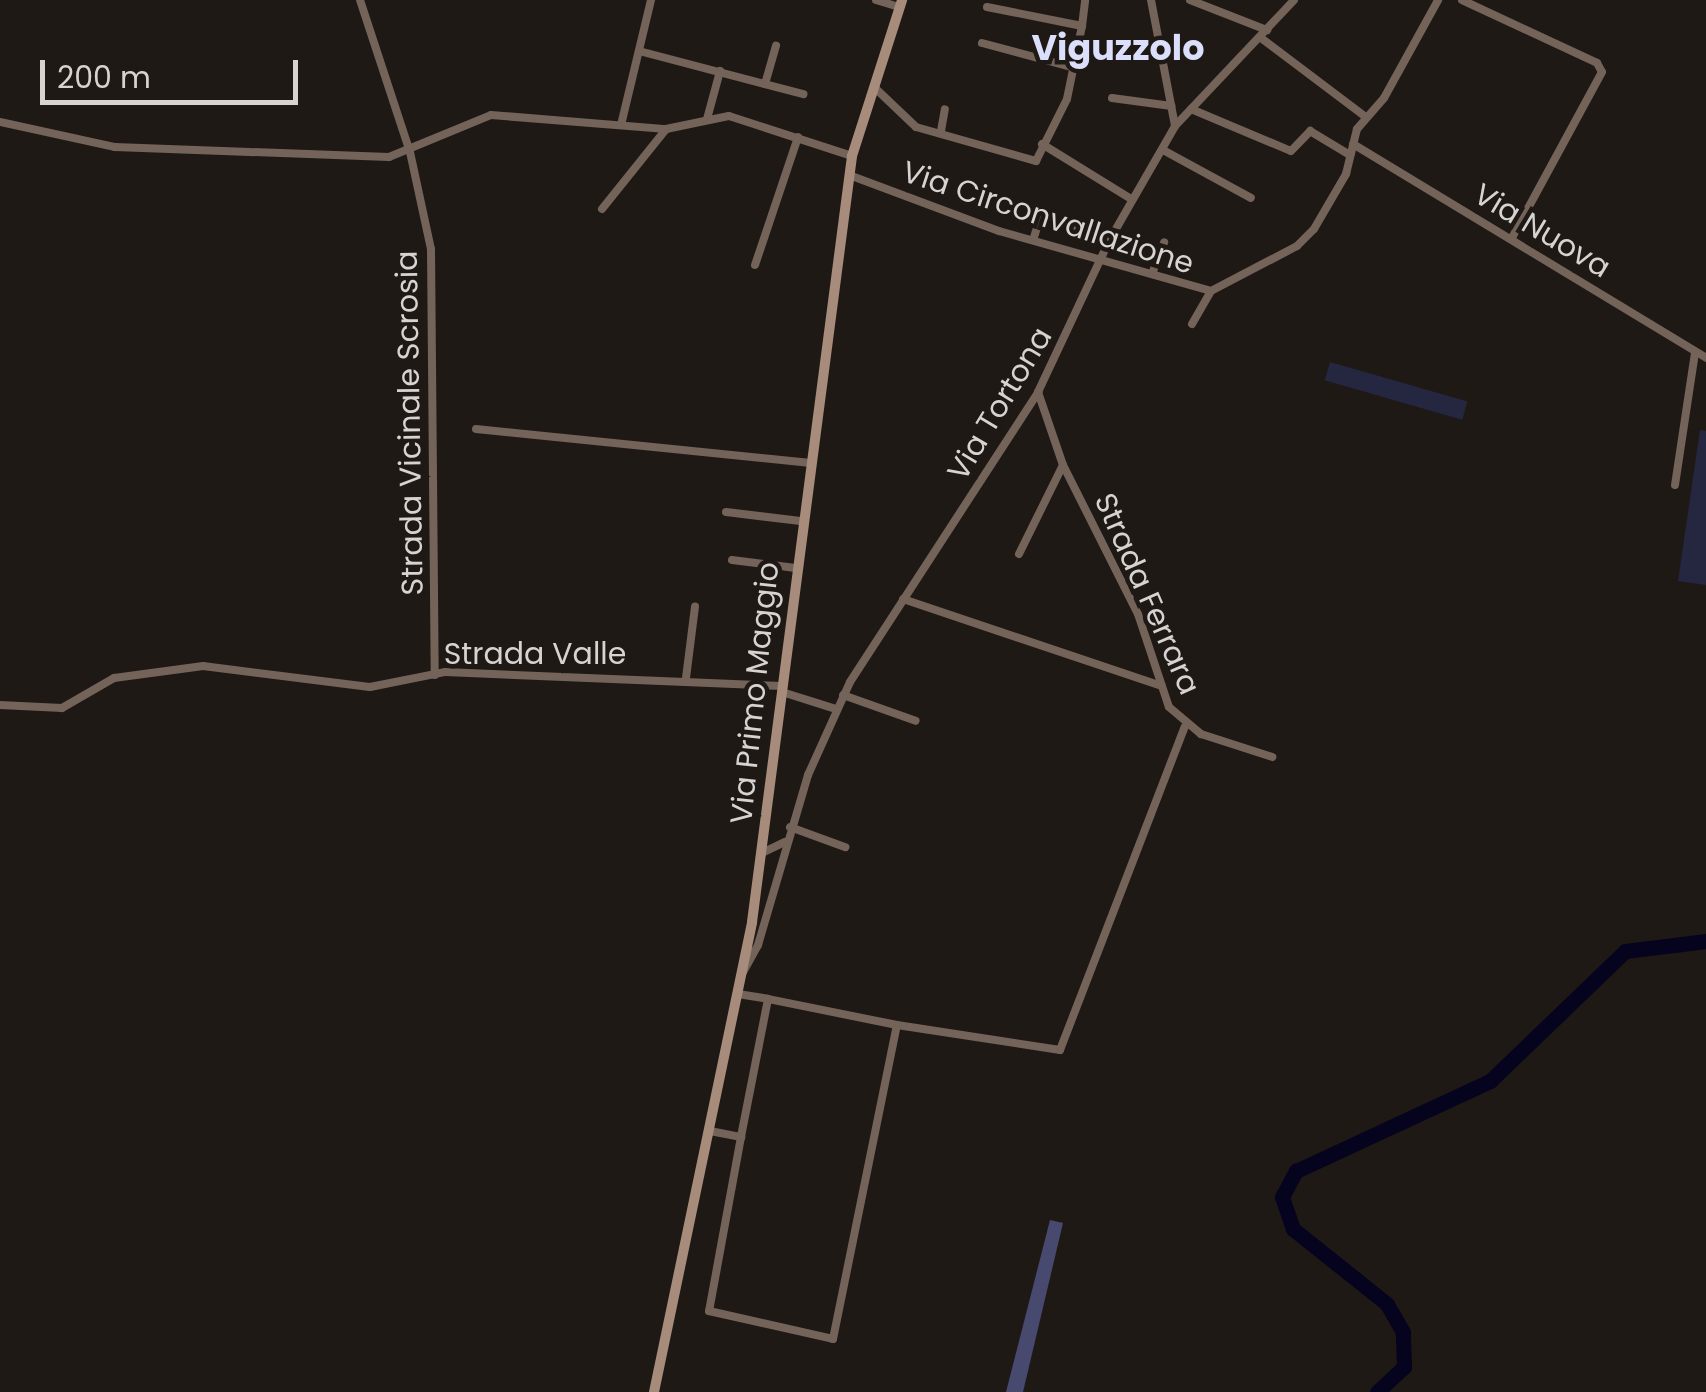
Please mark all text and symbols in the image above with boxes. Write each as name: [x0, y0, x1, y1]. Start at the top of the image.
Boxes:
district label: Viguzzolo: [1032, 27, 1204, 69]
scale bar: [45, 40, 302, 102]
text: 200 m: [57, 56, 151, 99]
street label: Via Circonvallazione: [898, 154, 1198, 282]
street label: Via Nuova: [1467, 176, 1617, 286]
street label: Strada Vicinale Scrosia: [389, 250, 431, 596]
street label: Via Tortona: [940, 321, 1060, 487]
street label: Strada Ferrara: [1087, 488, 1207, 700]
street label: Via Primo Maggio: [723, 560, 787, 826]
street label: Strada Valle: [444, 636, 626, 672]

